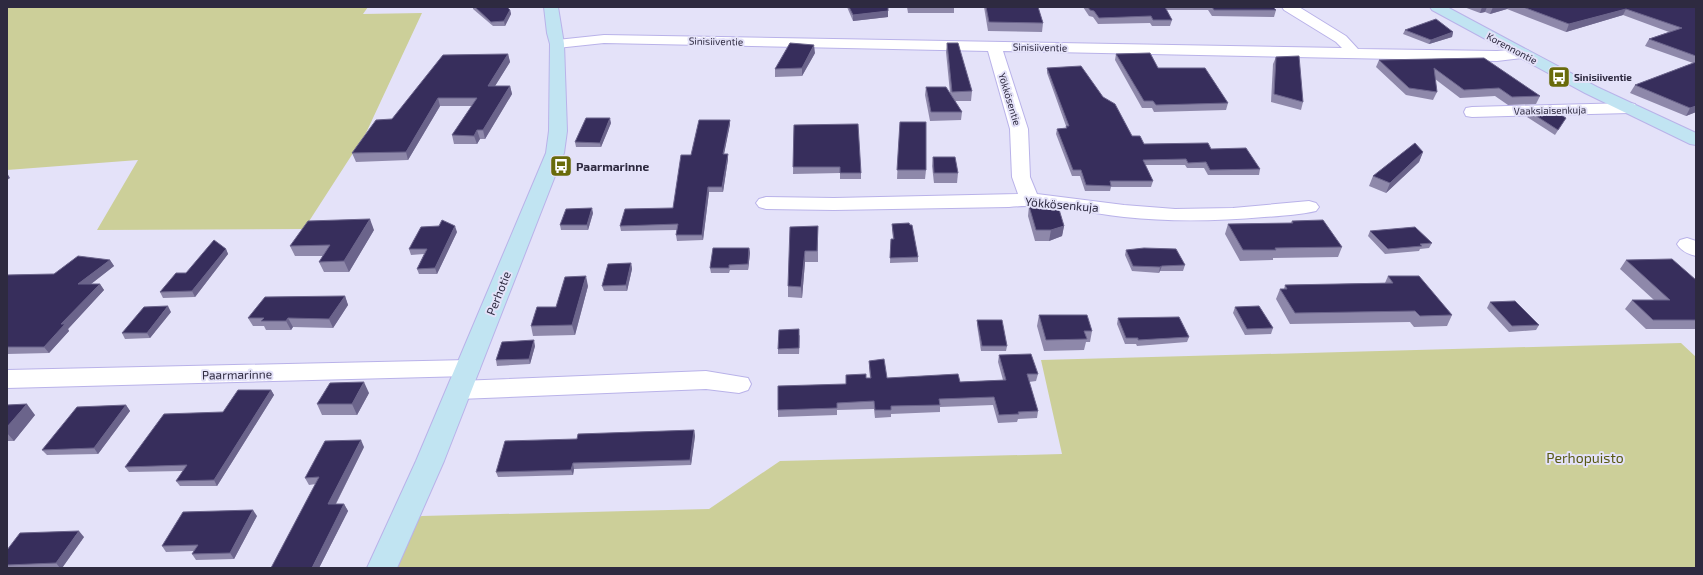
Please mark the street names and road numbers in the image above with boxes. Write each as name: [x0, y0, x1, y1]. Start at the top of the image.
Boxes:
street label: Korennontie: [1485, 30, 1539, 66]
street label: Sinisiiventie: [689, 35, 743, 47]
street label: Sinisiiventie: [1013, 41, 1067, 53]
street label: Yökkösentie: [996, 71, 1024, 127]
street label: Vaaksiaisenkuja: [1514, 103, 1586, 117]
street label: Yökkösenkuja: [1025, 194, 1099, 215]
street label: Perhotie: [483, 269, 513, 317]
street label: Paarmarinne: [202, 366, 272, 382]

